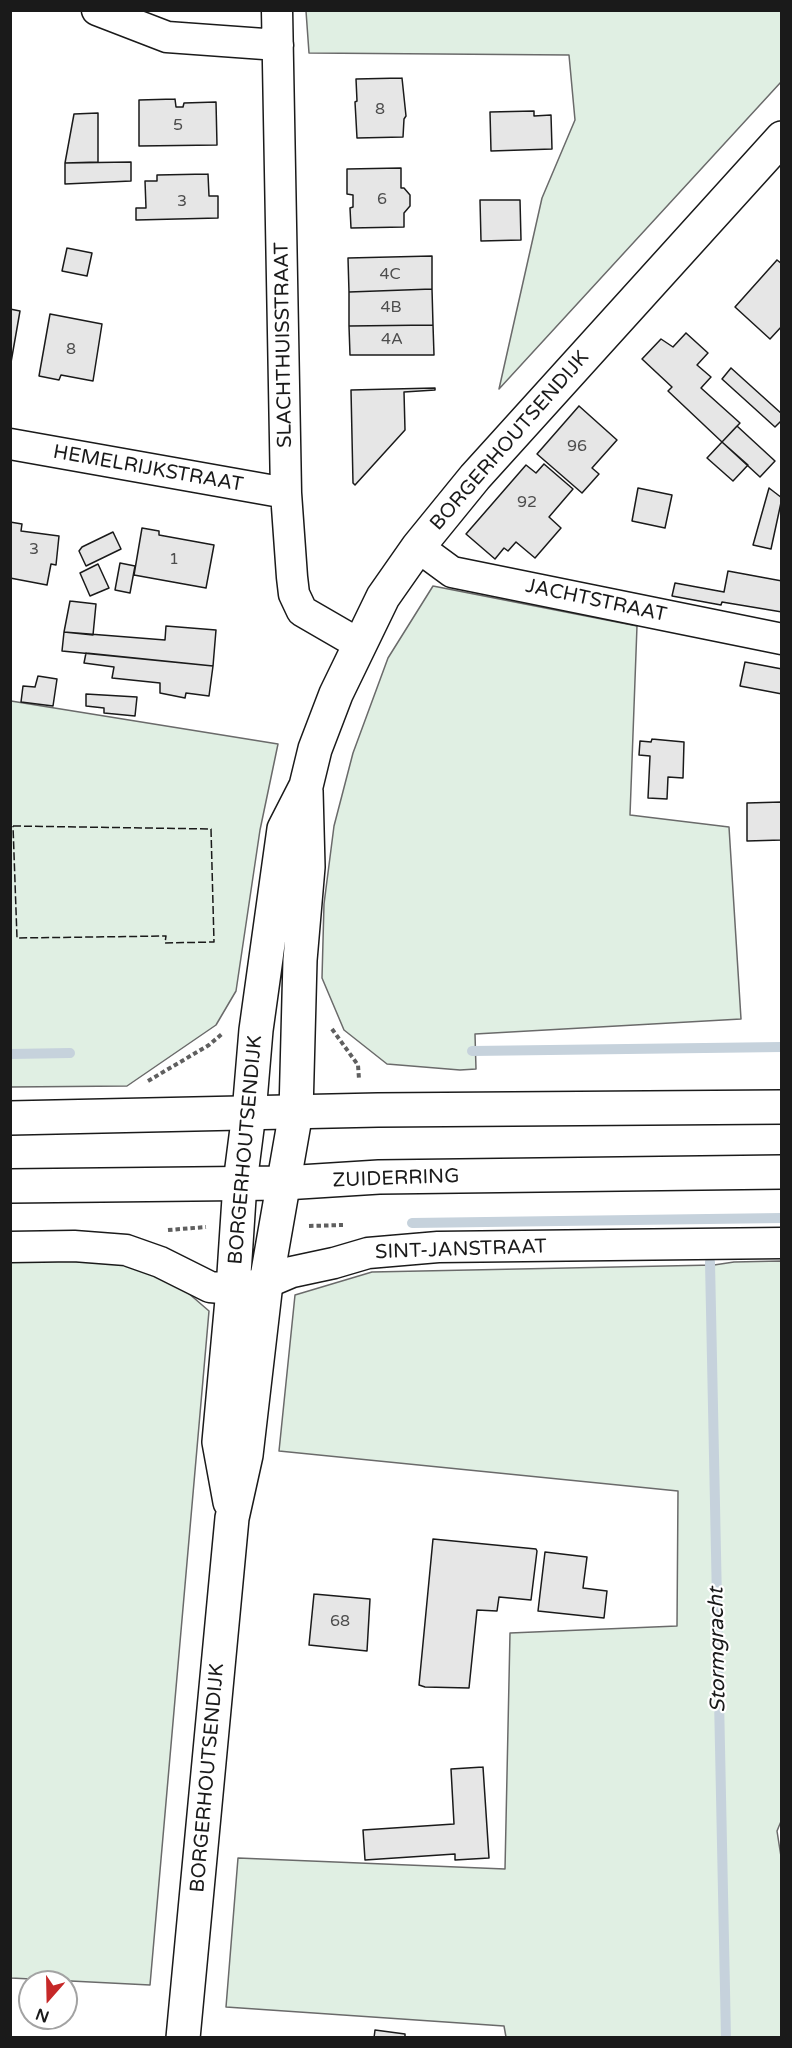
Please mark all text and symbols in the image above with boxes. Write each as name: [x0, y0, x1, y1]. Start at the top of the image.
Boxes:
house number: 8: [375, 100, 385, 120]
house number: 5: [173, 116, 183, 136]
house number: 6: [377, 190, 387, 210]
house number: 3: [177, 192, 187, 212]
street label: SLACHTHUISSTRAAT: [270, 242, 298, 448]
house number: 4C: [379, 265, 401, 285]
house number: 4B: [380, 298, 402, 318]
house number: 4A: [381, 330, 403, 350]
house number: 8: [66, 340, 76, 360]
street label: BORGERHOUTSENDIJK: [426, 346, 594, 536]
house number: 96: [567, 437, 587, 457]
street label: HEMELRIJKSTRAAT: [51, 440, 245, 498]
house number: 92: [517, 493, 537, 513]
house number: 3: [29, 540, 39, 560]
house number: 1: [169, 550, 179, 570]
street label: JACHTSTRAAT: [523, 574, 669, 628]
street label: BORGERHOUTSENDIJK: [224, 1035, 268, 1265]
street label: ZUIDERRING: [332, 1165, 460, 1193]
street label: SINT-JANSTRAAT: [375, 1235, 547, 1265]
water label: Stormgracht: [704, 1587, 732, 1713]
house number: 68: [330, 1612, 350, 1632]
street label: BORGERHOUTSENDIJK: [186, 1663, 230, 1893]
north arrow: [18, 1970, 78, 2030]
text: N: [33, 2003, 52, 2027]

